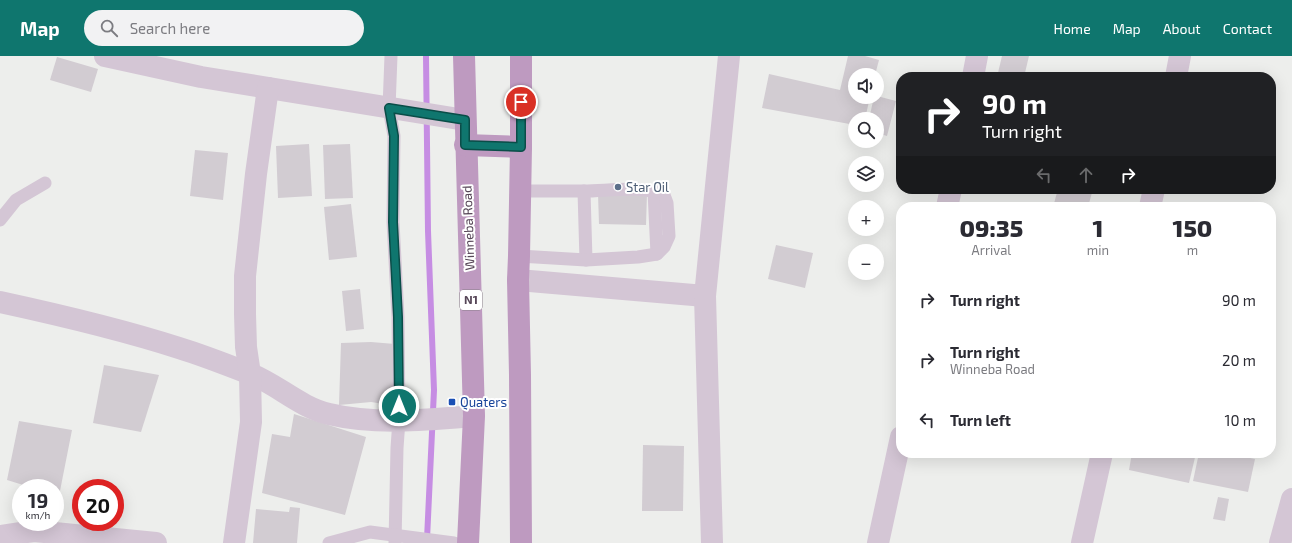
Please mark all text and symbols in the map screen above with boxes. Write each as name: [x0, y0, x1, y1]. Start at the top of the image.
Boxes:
search box: [84, 10, 364, 46]
text: Map: [20, 17, 60, 40]
icon: search: [98, 17, 120, 39]
text: Search here: [130, 19, 210, 37]
text: Home: [1054, 20, 1091, 37]
text: Map: [1113, 20, 1141, 37]
text: About: [1163, 20, 1201, 37]
text: Contact: [1223, 20, 1272, 37]
map controls: [848, 68, 884, 280]
button: sound: [848, 68, 884, 104]
pin: [504, 85, 538, 119]
text: 90 m: [982, 86, 1047, 120]
icon: right: [916, 88, 968, 140]
icon: arrive: [510, 91, 532, 113]
button: search: [848, 112, 884, 148]
text: Turn right: [982, 120, 1062, 142]
button: layers: [848, 156, 884, 192]
icon: left: [1033, 164, 1055, 186]
icon: ahead: [1075, 164, 1097, 186]
icon: right: [1117, 164, 1139, 186]
place label: Star Oil: [626, 179, 669, 195]
marker: Star Oil: [613, 182, 623, 192]
street label: Winneba Road: [459, 185, 477, 271]
button: +: [848, 200, 884, 236]
text: 09:35: [960, 213, 1023, 242]
text: 1: [1092, 213, 1103, 242]
text: 150: [1173, 213, 1212, 242]
text: Arrival: [972, 242, 1011, 258]
text: min: [1087, 242, 1109, 258]
text: m: [1187, 242, 1198, 258]
button: −: [848, 244, 884, 280]
icon: right: [916, 289, 938, 311]
road number: N1: [460, 290, 482, 310]
text: Turn right: [950, 291, 1020, 309]
text: 90 m: [1222, 291, 1256, 309]
text: Turn right: [950, 343, 1020, 361]
icon: right: [916, 349, 938, 371]
text: 20 m: [1222, 351, 1256, 369]
text: Winneba Road: [950, 361, 1035, 377]
position arrow: [378, 385, 420, 427]
place label: Quaters: [460, 394, 507, 410]
marker: Quaters: [447, 397, 457, 407]
icon: left: [916, 409, 938, 431]
text: Turn left: [950, 411, 1011, 429]
text: 10 m: [1224, 411, 1256, 429]
speed limit sign: 20: [72, 479, 124, 531]
text: 19: [28, 488, 48, 512]
text: km/h: [26, 509, 50, 521]

